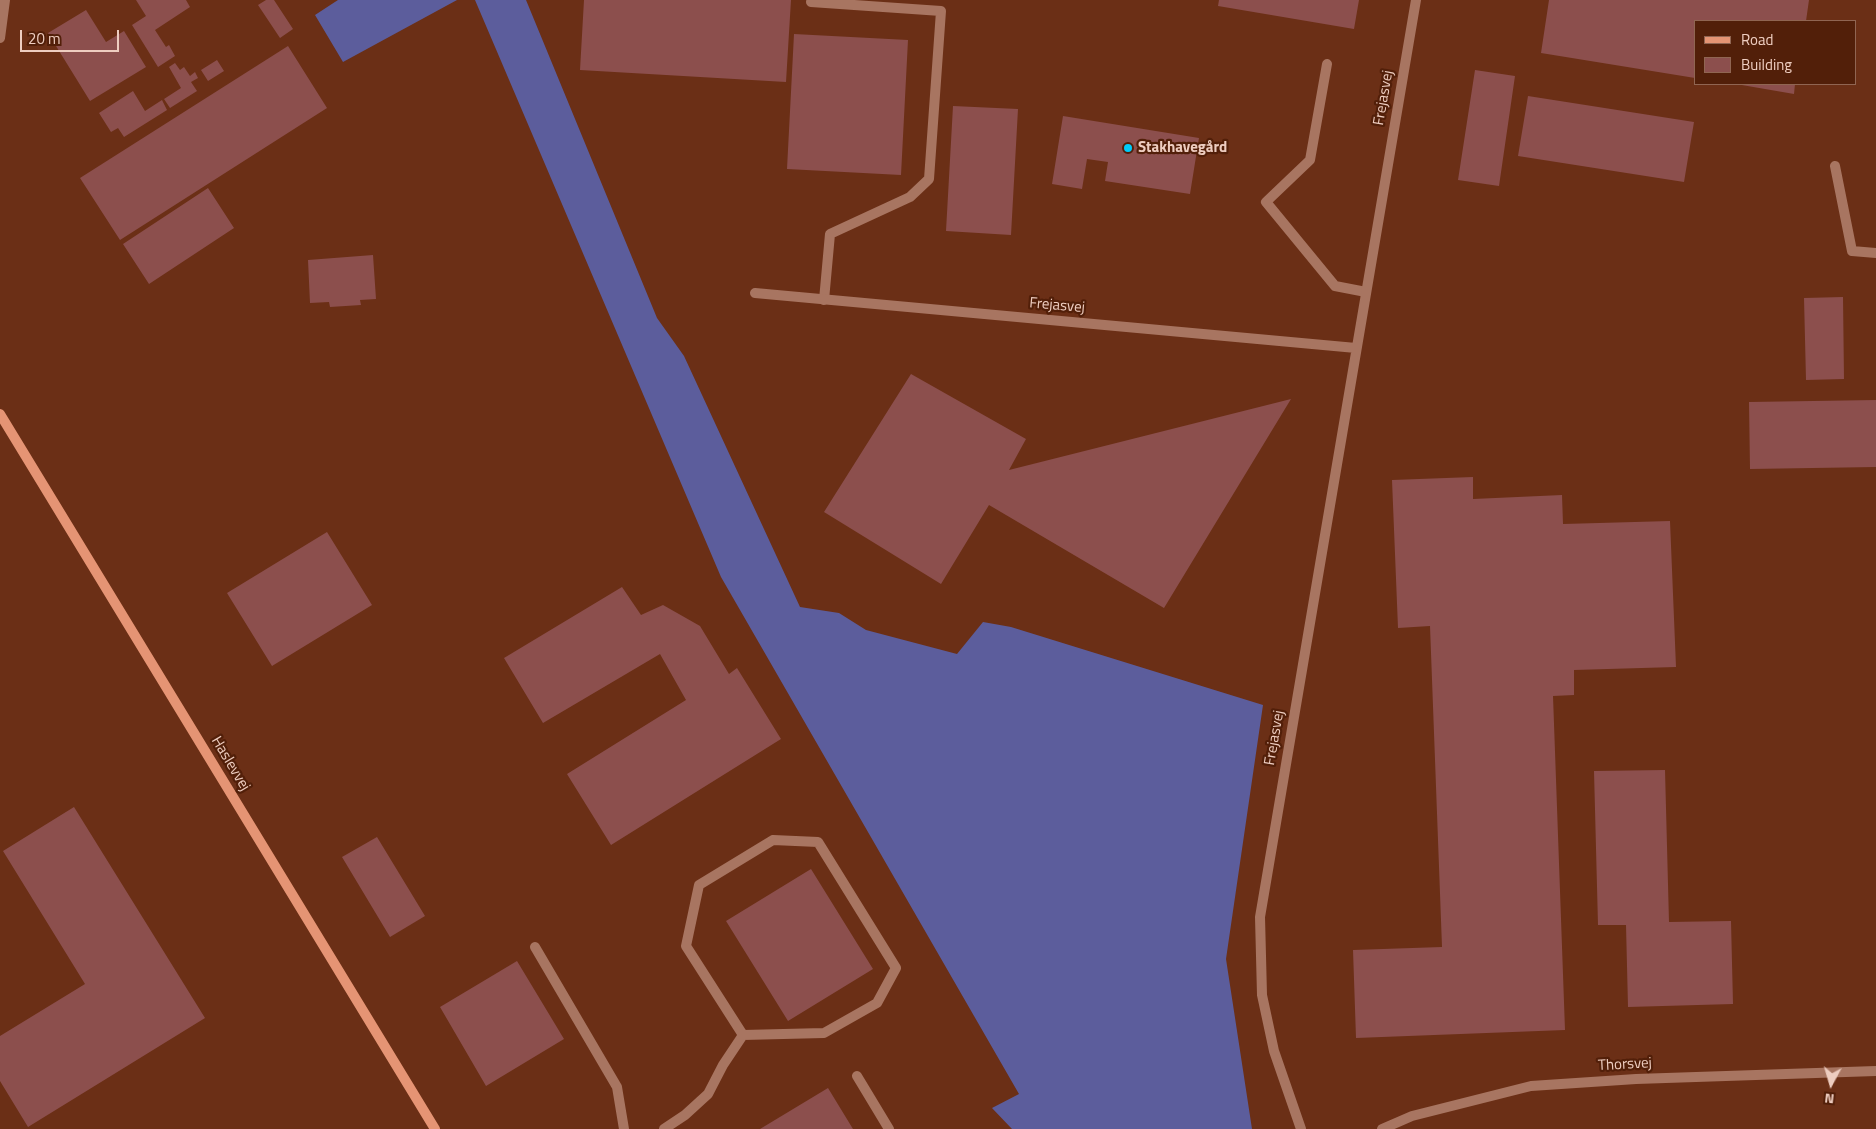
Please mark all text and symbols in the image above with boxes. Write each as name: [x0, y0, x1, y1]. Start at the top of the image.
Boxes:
scale bar: [22, 20, 121, 52]
legend: [1694, 20, 1856, 85]
text: 20 m: [28, 27, 61, 50]
text: Road: [1741, 28, 1773, 51]
text: Building: [1741, 53, 1792, 76]
street label: Frejasvej: [1370, 69, 1398, 127]
place label: Stakhavegård: [1138, 139, 1227, 157]
marker: Stakhavegård: [1122, 142, 1134, 154]
street label: Frejasvej: [1028, 295, 1086, 317]
street label: Frejasvej: [1261, 709, 1289, 767]
street label: Haslevvej: [207, 733, 253, 795]
street label: Thorsvej: [1598, 1055, 1652, 1075]
north arrow: [1806, 1059, 1856, 1109]
text: N: [1823, 1088, 1835, 1110]

